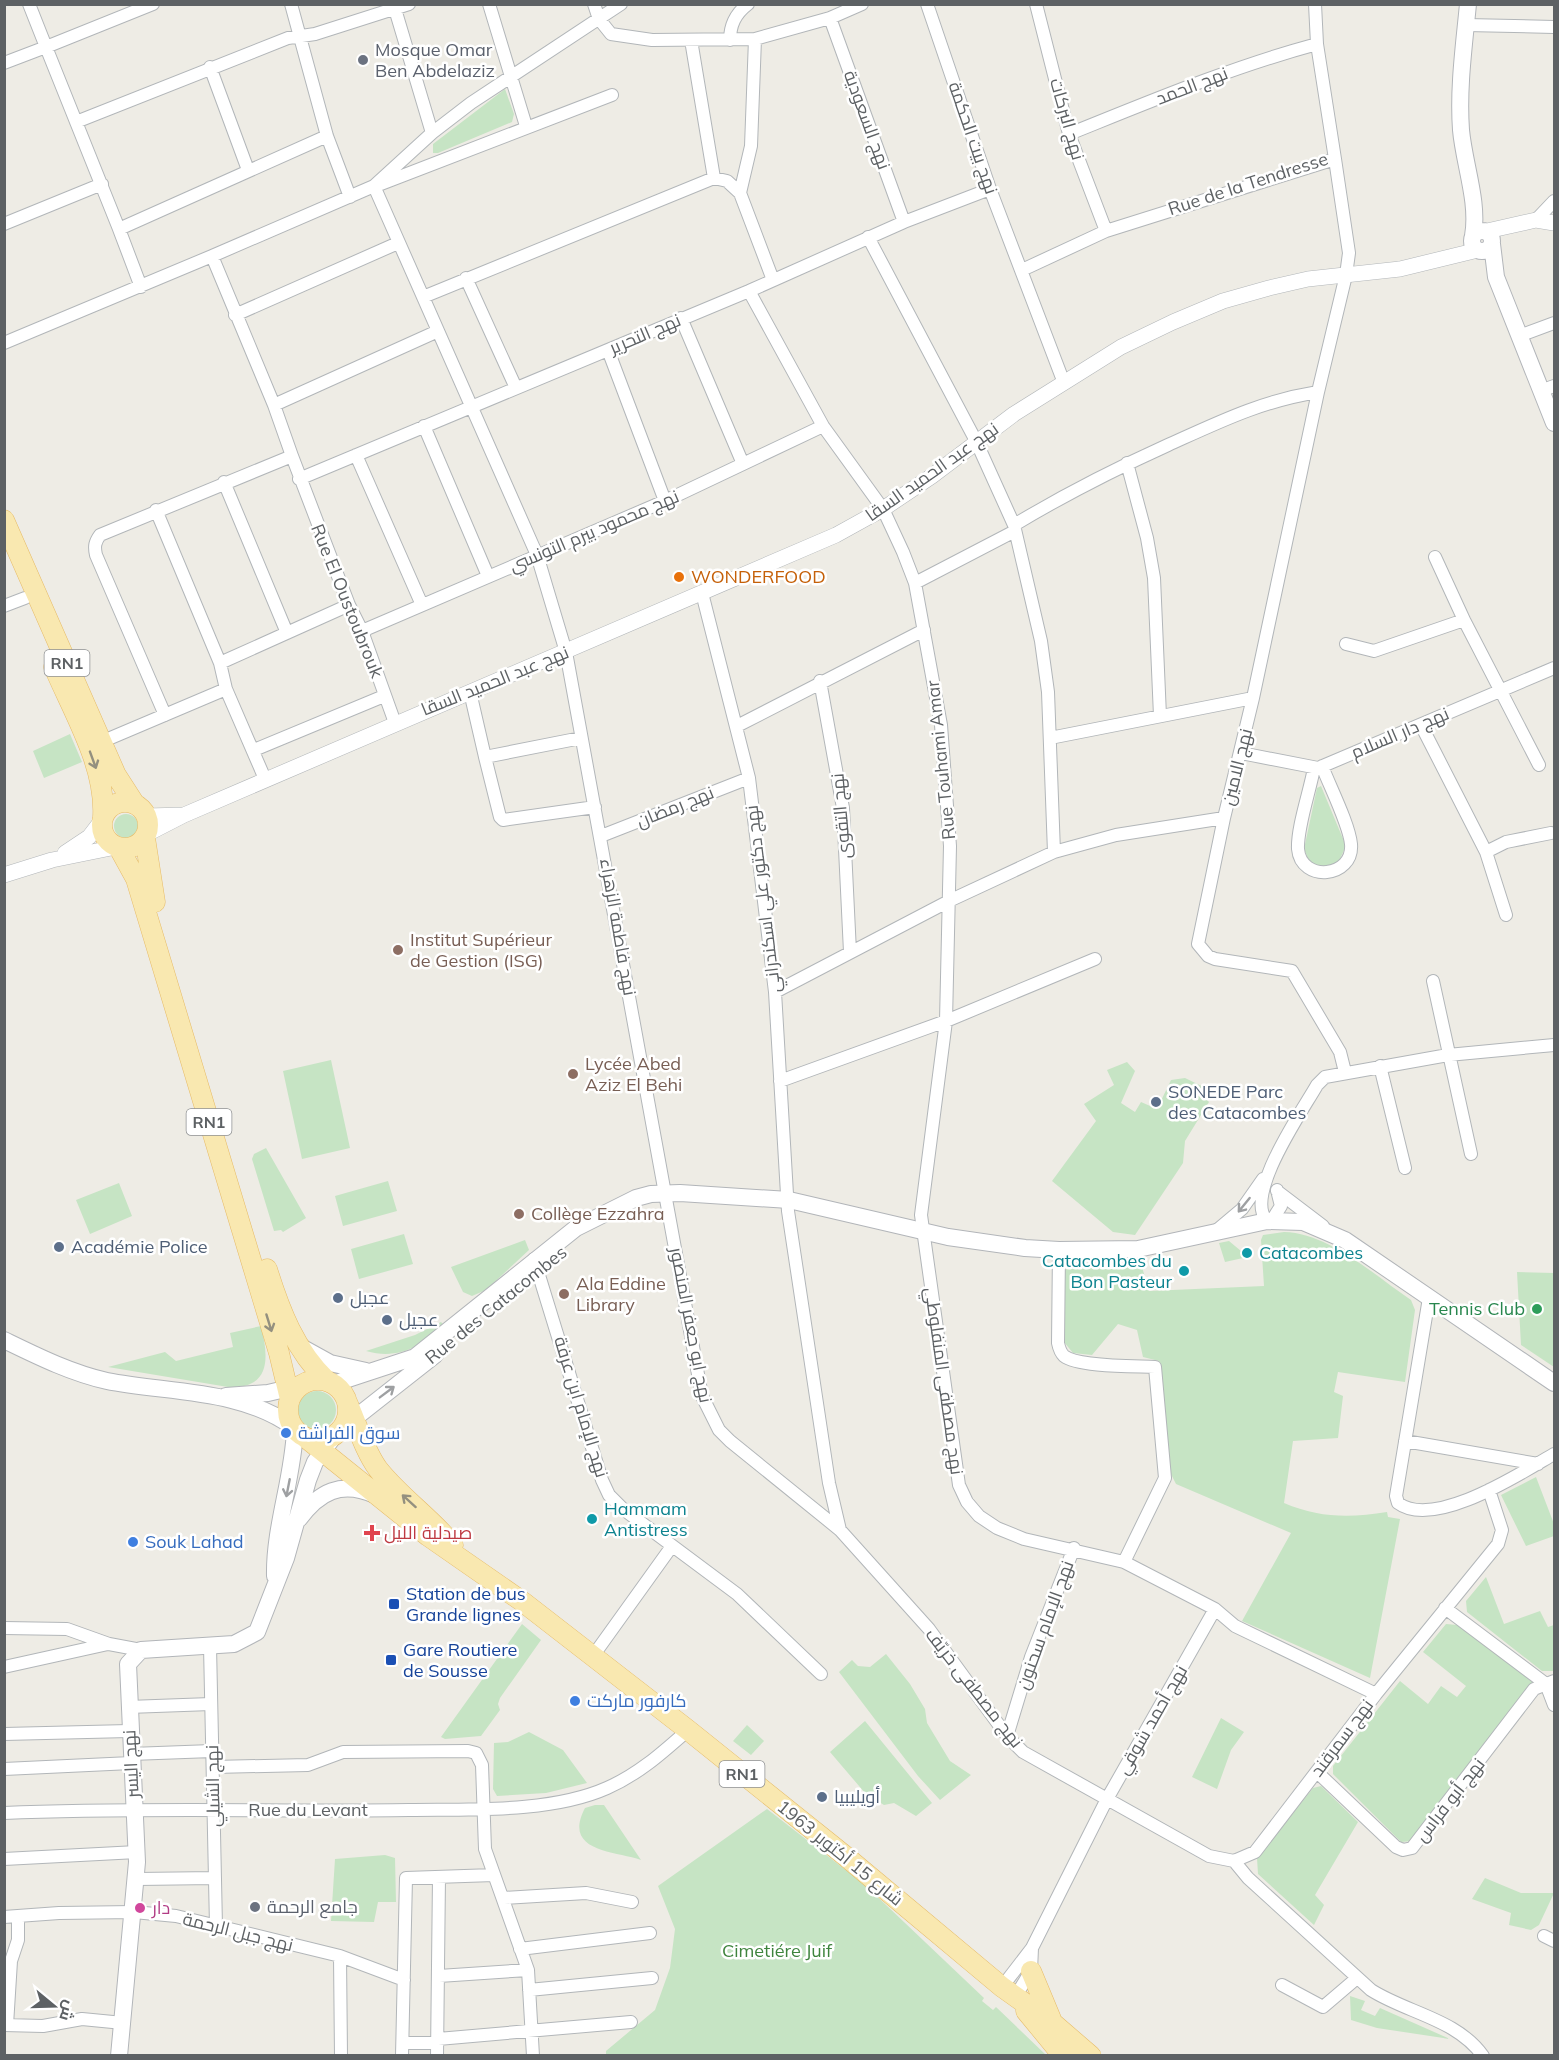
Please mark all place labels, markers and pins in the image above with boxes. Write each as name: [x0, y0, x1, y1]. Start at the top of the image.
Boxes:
place label: Mosque Omar Ben Abdelaziz: [375, 38, 495, 82]
marker: Mosque Omar Ben Abdelaziz: [356, 53, 370, 67]
place label: WONDERFOOD: [691, 565, 826, 588]
marker: WONDERFOOD: [672, 570, 686, 584]
place label: Institut Supérieur de Gestion (ISG): [410, 928, 553, 972]
marker: Institut Supérieur de Gestion (ISG): [391, 943, 405, 957]
place label: Lycée Abed Aziz El Behi: [585, 1052, 682, 1096]
marker: Lycée Abed Aziz El Behi: [566, 1067, 580, 1081]
place label: SONEDE Parc des Catacombes: [1168, 1080, 1307, 1124]
marker: SONEDE Parc des Catacombes: [1149, 1095, 1163, 1109]
place label: Collège Ezzahra: [531, 1202, 664, 1225]
marker: Collège Ezzahra: [512, 1207, 526, 1221]
place label: Académie Police: [71, 1235, 208, 1258]
marker: Académie Police: [52, 1240, 66, 1254]
place label: Catacombes: [1259, 1241, 1363, 1264]
marker: Catacombes: [1240, 1246, 1254, 1260]
place label: Catacombes du Bon Pasteur: [1042, 1249, 1172, 1293]
marker: Catacombes du Bon Pasteur: [1177, 1264, 1191, 1278]
place label: Ala Eddine Library: [576, 1272, 666, 1316]
place label: عجبل: [350, 1286, 389, 1309]
marker: Ala Eddine Library: [557, 1287, 571, 1301]
marker: عجبل: [331, 1291, 345, 1305]
place label: Tennis Club: [1429, 1297, 1525, 1320]
marker: Tennis Club: [1530, 1302, 1544, 1316]
place label: عجيل: [399, 1308, 438, 1331]
marker: عجيل: [380, 1313, 394, 1327]
place label: سوق الفراشة: [298, 1421, 400, 1445]
marker: سوق الفراشة: [279, 1426, 293, 1440]
place label: Hammam Antistress: [604, 1497, 688, 1541]
marker: Hammam Antistress: [585, 1512, 599, 1526]
place label: صيدلية الليل: [384, 1521, 472, 1544]
marker: صيدلية الليل: [365, 1526, 379, 1540]
place label: Souk Lahad: [145, 1530, 244, 1553]
marker: Souk Lahad: [126, 1535, 140, 1549]
place label: Station de bus Grande lignes: [406, 1582, 526, 1626]
marker: Station de bus Grande lignes: [387, 1597, 401, 1611]
place label: Gare Routiere de Sousse: [403, 1638, 517, 1682]
marker: Gare Routiere de Sousse: [384, 1653, 398, 1667]
place label: كارفور ماركت: [587, 1689, 687, 1712]
marker: كارفور ماركت: [568, 1694, 582, 1708]
place label: أويليبيا: [834, 1785, 880, 1808]
marker: أويليبيا: [815, 1790, 829, 1804]
place label: جامع الرحمة: [267, 1895, 358, 1919]
place label: دار: [151, 1896, 170, 1919]
marker: جامع الرحمة: [248, 1900, 262, 1914]
marker: دار: [133, 1901, 147, 1915]

